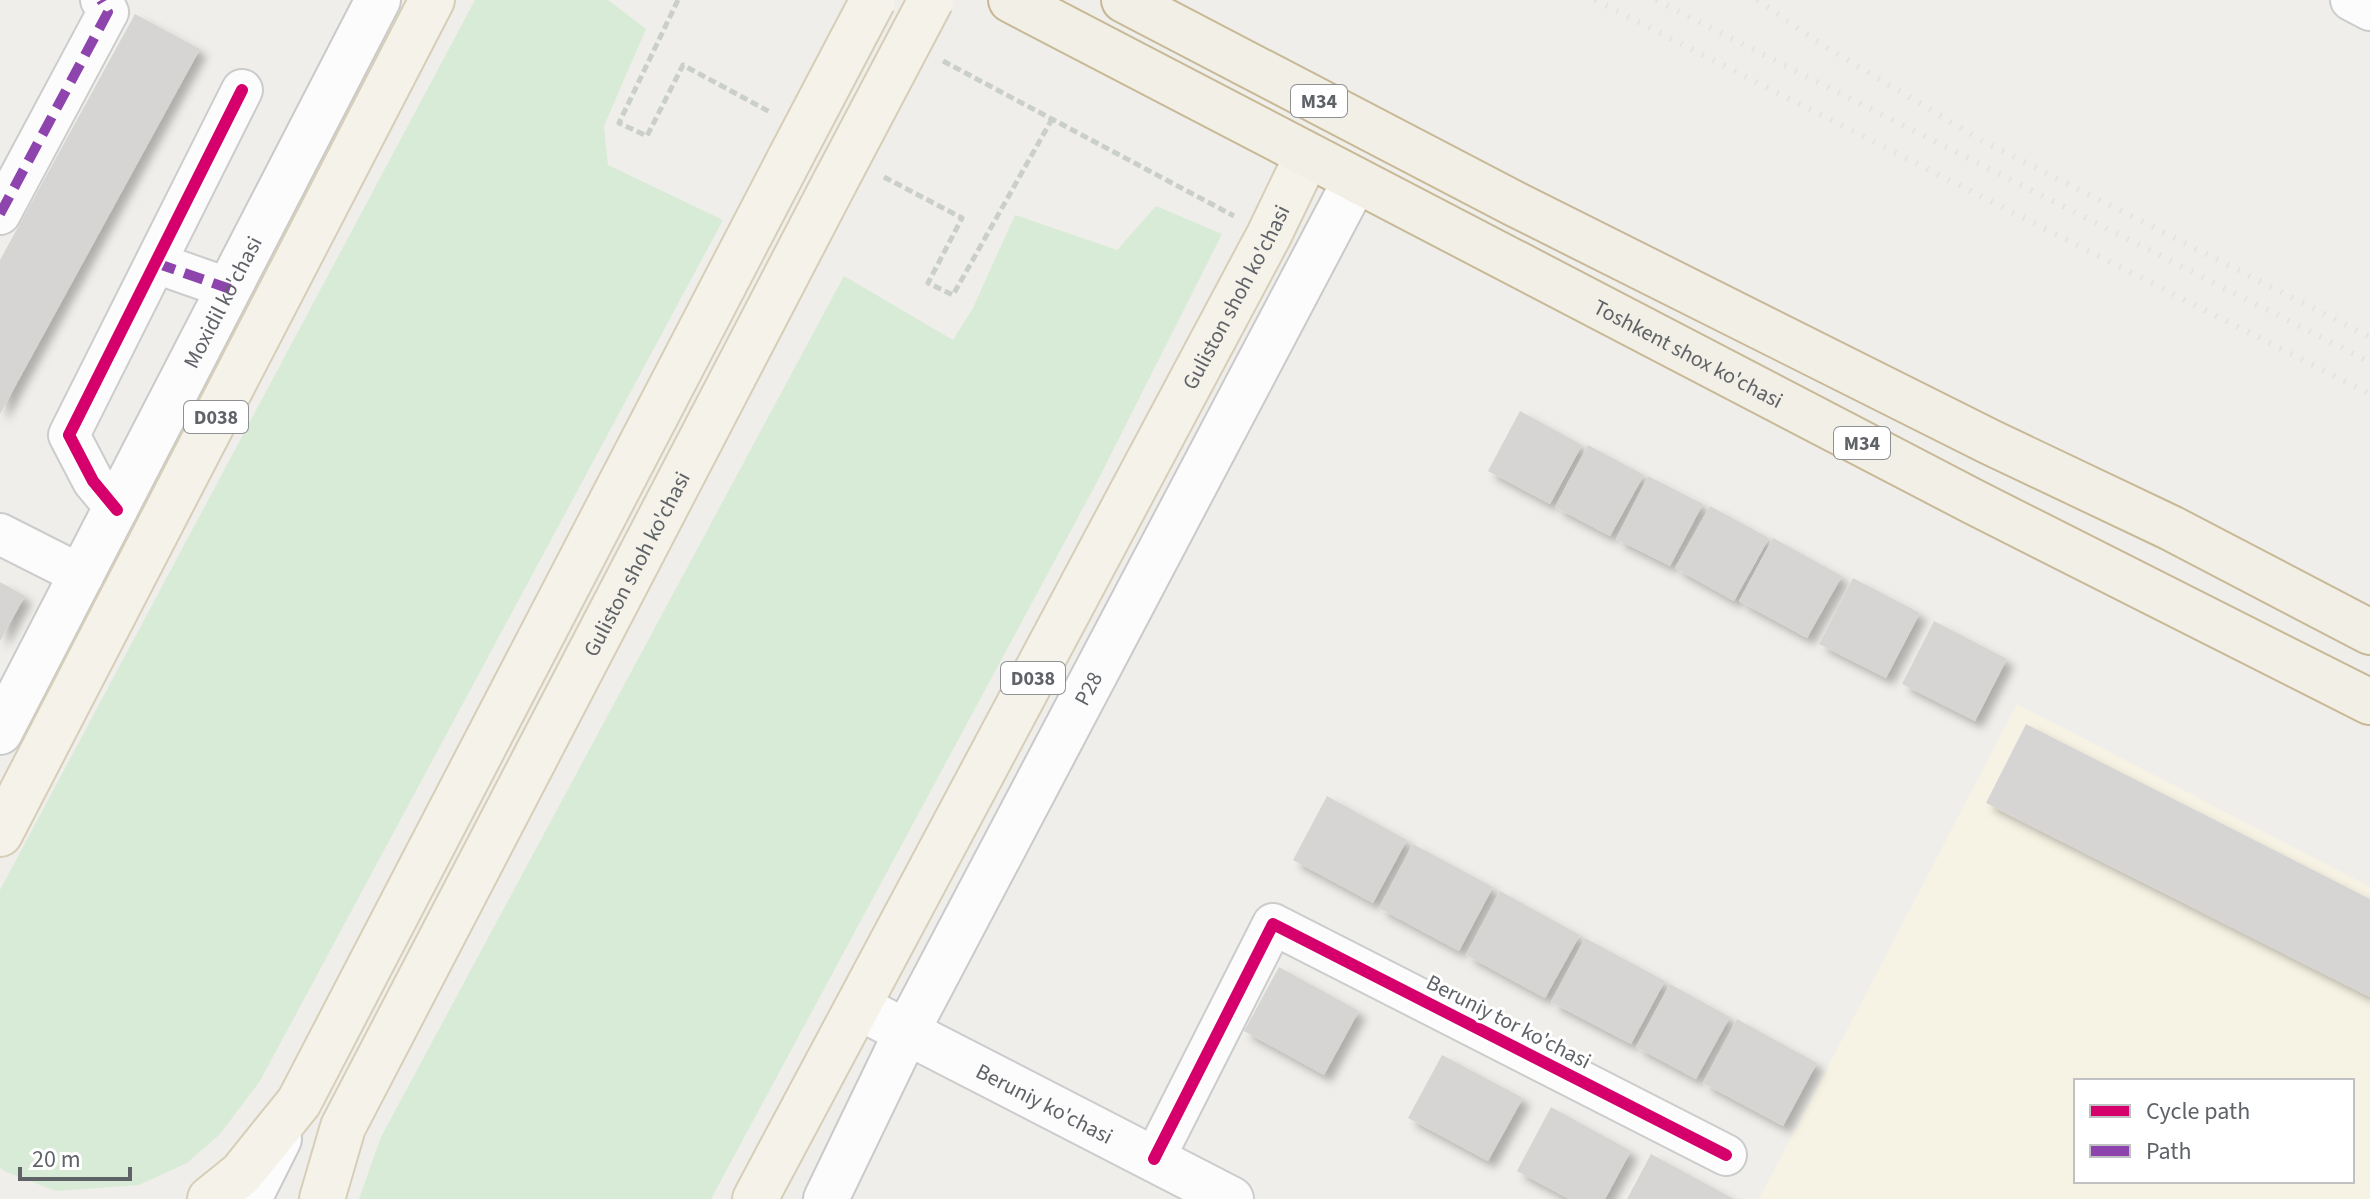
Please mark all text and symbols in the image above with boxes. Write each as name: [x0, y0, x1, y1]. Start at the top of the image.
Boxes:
road number: M34: [1291, 85, 1347, 117]
street label: Guliston shoh ko'chasi: [1174, 200, 1298, 396]
street label: Moxidil ko'chasi: [176, 231, 270, 374]
street label: Toshkent shox ko'chasi: [1587, 291, 1789, 417]
road number: D038: [184, 401, 248, 433]
road number: M34: [1834, 427, 1890, 459]
street label: Guliston shoh ko'chasi: [576, 466, 699, 662]
road number: D038: [1001, 662, 1065, 694]
street label: Р28: [1066, 666, 1111, 711]
street label: Beruniy tor ko'chasi: [1421, 967, 1596, 1077]
street label: Beruniy ko'chasi: [970, 1055, 1118, 1153]
legend: [2074, 1079, 2354, 1183]
text: Cycle path: [2146, 1094, 2250, 1129]
scale bar: [20, 1131, 130, 1181]
text: Path: [2146, 1134, 2192, 1169]
text: 20 m: [32, 1142, 81, 1177]

